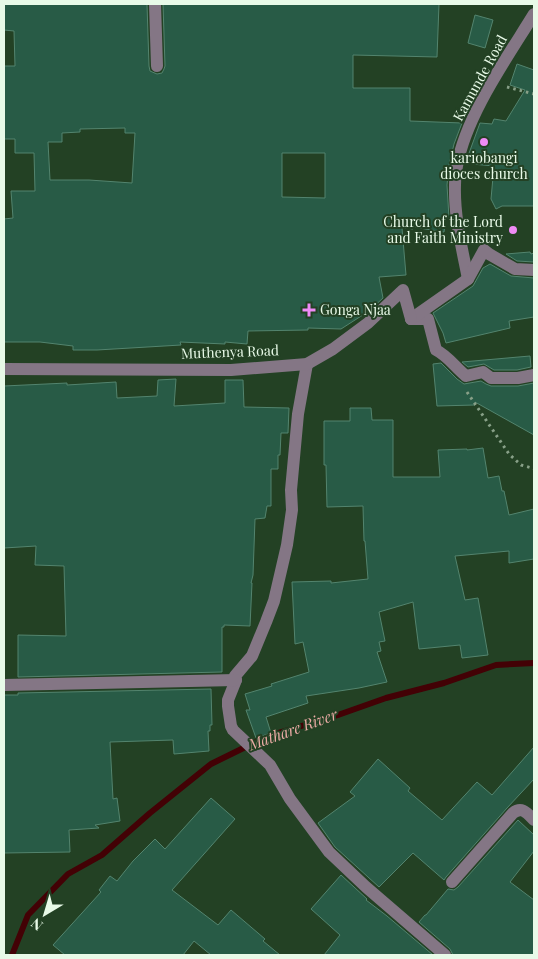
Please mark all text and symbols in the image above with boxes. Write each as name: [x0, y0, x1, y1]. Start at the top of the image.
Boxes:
street label: Kamunde Road: [448, 31, 511, 124]
marker: kariobangi dioces church: [478, 136, 490, 148]
place label: kariobangi dioces church: [440, 148, 529, 183]
place label: Church of the Lord and Faith Ministry: [383, 212, 503, 247]
marker: Church of the Lord and Faith Ministry: [507, 224, 519, 236]
place label: Gonga Njaa: [320, 300, 391, 319]
marker: Gonga Njaa: [302, 303, 316, 317]
street label: Muthenya Road: [181, 340, 279, 363]
water label: Mathare River: [245, 704, 340, 755]
north arrow: [20, 889, 70, 939]
text: N: [27, 914, 47, 935]

